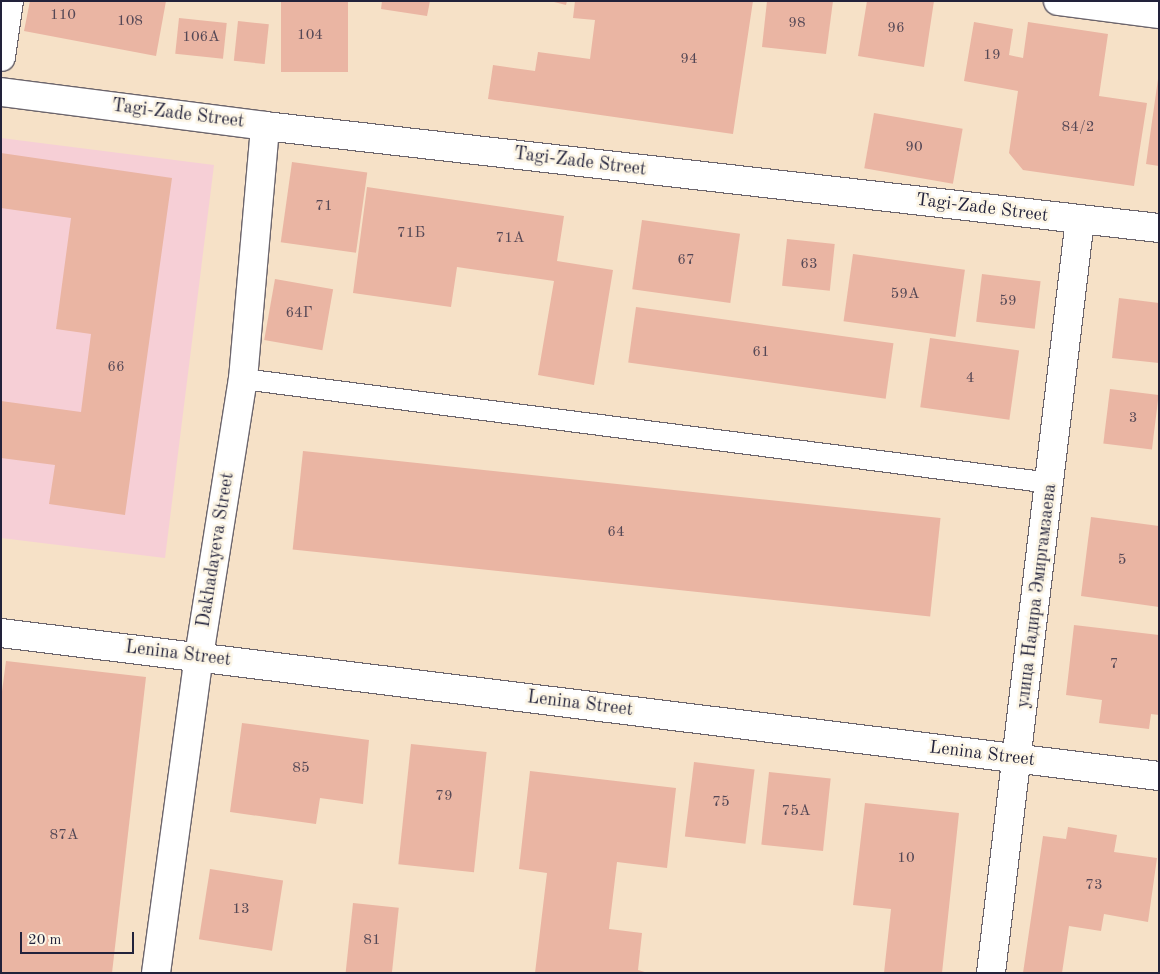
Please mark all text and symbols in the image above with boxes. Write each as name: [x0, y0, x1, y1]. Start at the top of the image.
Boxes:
house number: 110: [50, 7, 76, 25]
house number: 108: [117, 13, 143, 31]
house number: 98: [788, 15, 806, 33]
house number: 96: [887, 20, 905, 38]
house number: 104: [297, 27, 323, 45]
house number: 106А: [182, 29, 220, 47]
house number: 19: [983, 47, 1001, 65]
house number: 94: [680, 51, 698, 69]
street label: Tagi-Zade Street: [111, 95, 245, 133]
house number: 84/2: [1062, 119, 1094, 137]
house number: 90: [905, 139, 923, 157]
street label: Tagi-Zade Street: [513, 143, 647, 181]
street label: Tagi-Zade Street: [915, 189, 1049, 227]
house number: 71: [315, 198, 333, 216]
house number: 71Б: [397, 225, 425, 243]
house number: 71А: [496, 230, 524, 248]
house number: 67: [677, 252, 695, 270]
house number: 63: [800, 256, 818, 274]
house number: 59А: [891, 286, 919, 304]
house number: 59: [999, 293, 1017, 311]
house number: 64Г: [285, 305, 313, 323]
house number: 61: [752, 344, 770, 362]
house number: 66: [107, 359, 125, 377]
house number: 4: [966, 370, 974, 388]
house number: 3: [1129, 410, 1137, 428]
street label: Dakhadayeva Street: [193, 471, 239, 629]
street label: улица Надира Эмиргамзаева: [1013, 483, 1061, 709]
house number: 64: [607, 524, 625, 542]
house number: 5: [1118, 552, 1126, 570]
street label: Lenina Street: [124, 637, 232, 671]
house number: 7: [1110, 656, 1118, 674]
street label: Lenina Street: [526, 687, 634, 721]
street label: Lenina Street: [928, 737, 1036, 771]
house number: 85: [292, 760, 310, 778]
house number: 79: [435, 788, 453, 806]
house number: 75: [712, 794, 730, 812]
house number: 75А: [782, 803, 810, 821]
house number: 87А: [50, 827, 78, 845]
house number: 10: [897, 850, 915, 868]
house number: 73: [1085, 877, 1103, 895]
house number: 13: [232, 901, 250, 919]
scale bar: [22, 922, 136, 954]
house number: 81: [363, 932, 381, 950]
text: 20 m: [28, 933, 62, 948]

